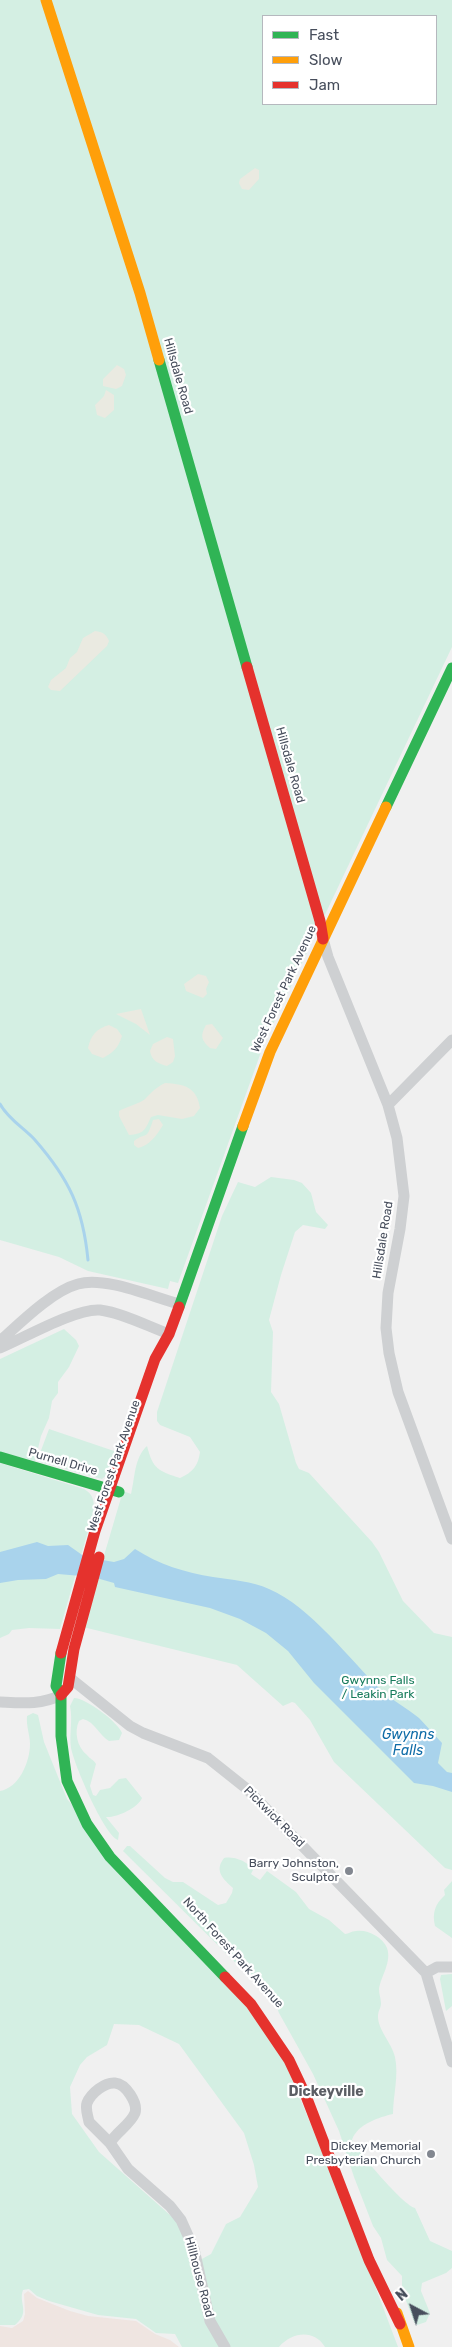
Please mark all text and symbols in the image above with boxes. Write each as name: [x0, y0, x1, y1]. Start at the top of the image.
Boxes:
legend: [262, 15, 437, 105]
text: Fast: [309, 26, 339, 44]
text: Slow: [309, 51, 342, 69]
text: Jam: [309, 76, 340, 94]
street label: Hillsdale Road: [160, 336, 196, 416]
street label: Hillsdale Road: [272, 725, 308, 805]
street label: West Forest Park Avenue: [248, 923, 320, 1055]
street label: Hillsdale Road: [370, 1200, 396, 1280]
street label: West Forest Park Avenue: [85, 1398, 143, 1534]
street label: Purnell Drive: [27, 1445, 99, 1479]
park label: Gwynns Falls / Leakin Park: [341, 1674, 415, 1702]
water label: Gwynns Falls: [382, 1727, 434, 1760]
street label: Pickwick Road: [241, 1784, 307, 1850]
place label: Barry Johnston, Sculptor: [249, 1857, 339, 1885]
marker: Barry Johnston, Sculptor: [343, 1865, 355, 1877]
street label: North Forest Park Avenue: [180, 1895, 286, 2011]
district label: Dickeyville: [288, 2084, 364, 2100]
place label: Dickey Memorial Presbyterian Church: [306, 2140, 421, 2168]
marker: Dickey Memorial Presbyterian Church: [425, 2148, 437, 2160]
street label: Hillhouse Road: [181, 2235, 217, 2319]
north arrow: [387, 2282, 437, 2332]
text: N: [393, 2285, 411, 2305]

